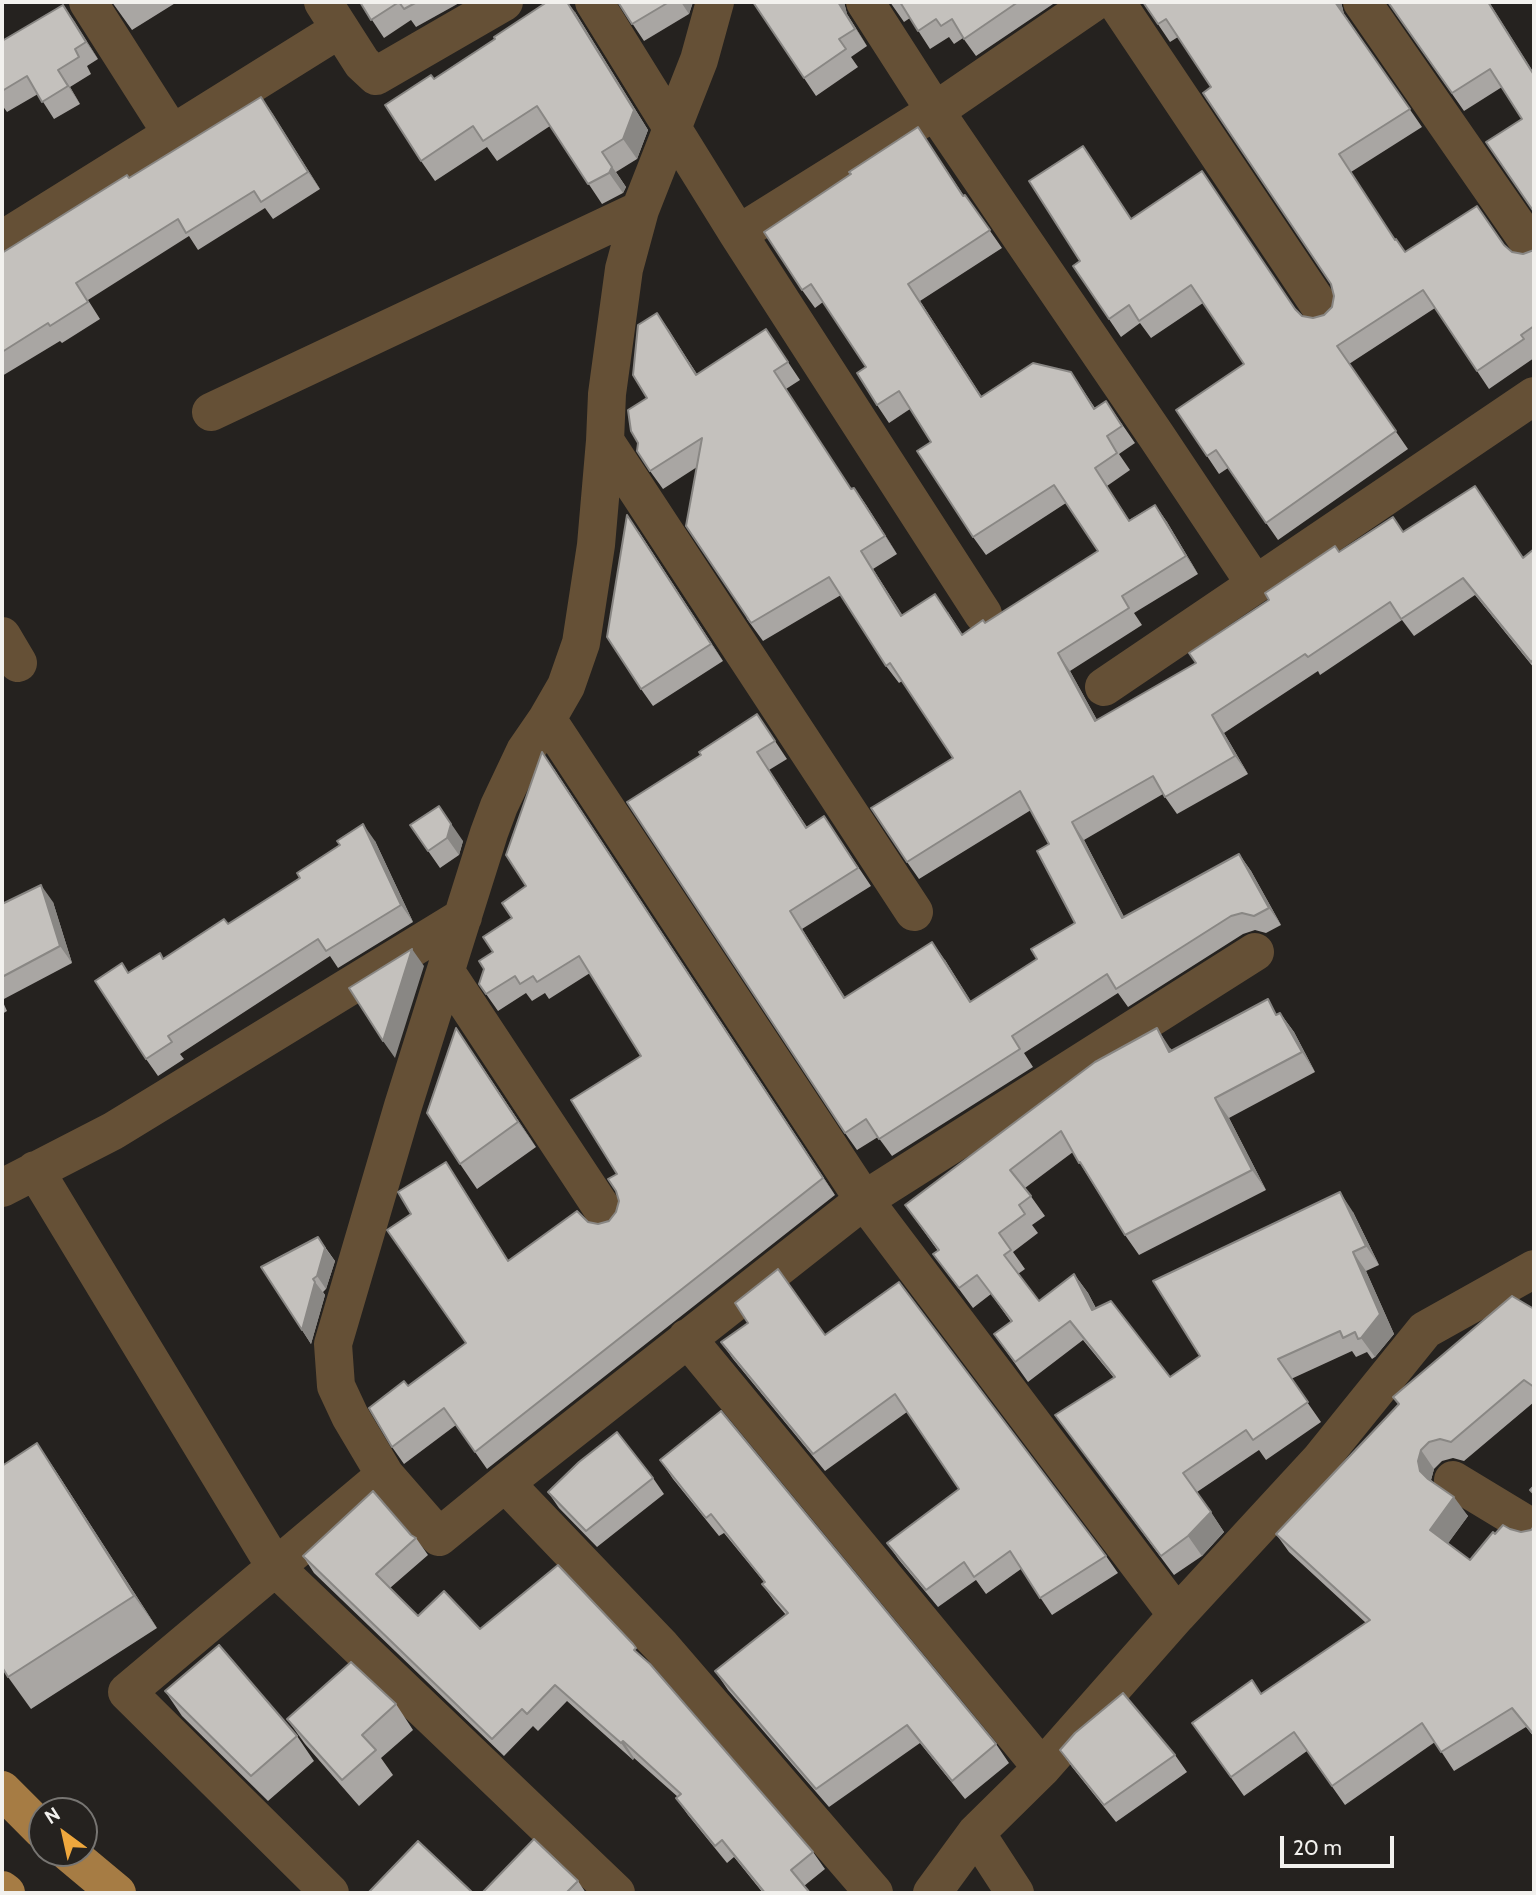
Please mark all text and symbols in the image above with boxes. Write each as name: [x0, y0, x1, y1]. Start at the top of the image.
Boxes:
north arrow: [28, 1797, 98, 1867]
text: N: [40, 1802, 64, 1829]
scale bar: [1284, 1822, 1398, 1866]
text: 20 m: [1293, 1835, 1342, 1860]

